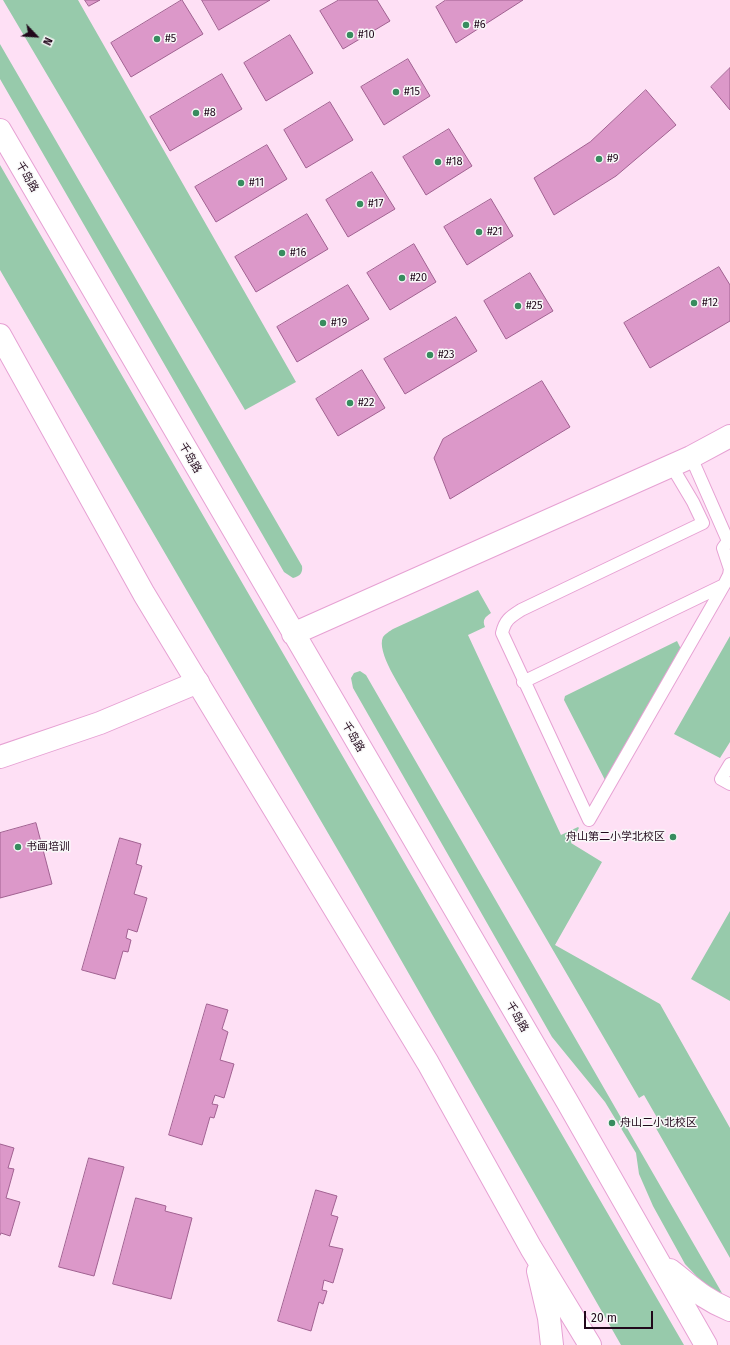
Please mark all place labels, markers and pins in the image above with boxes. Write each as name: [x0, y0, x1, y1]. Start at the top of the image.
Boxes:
place label: #6: [474, 18, 486, 32]
marker: #6: [461, 20, 471, 30]
place label: #10: [358, 28, 375, 42]
marker: #10: [345, 30, 355, 40]
place label: #5: [165, 32, 176, 46]
marker: #5: [152, 34, 162, 44]
place label: #15: [404, 85, 420, 99]
marker: #15: [391, 87, 401, 97]
place label: #8: [204, 106, 216, 120]
marker: #8: [191, 108, 201, 118]
place label: #9: [607, 152, 618, 166]
marker: #9: [594, 154, 604, 164]
place label: #18: [446, 155, 463, 169]
marker: #18: [433, 157, 443, 167]
place label: #11: [249, 176, 264, 190]
marker: #11: [236, 178, 246, 188]
place label: #17: [368, 197, 383, 211]
marker: #17: [355, 199, 365, 209]
place label: #21: [487, 225, 503, 239]
marker: #21: [474, 227, 484, 237]
place label: #16: [290, 246, 306, 260]
marker: #16: [277, 248, 287, 258]
place label: #20: [410, 271, 427, 285]
marker: #20: [397, 273, 407, 283]
place label: #12: [702, 296, 718, 310]
marker: #12: [689, 298, 699, 308]
place label: #25: [526, 299, 543, 313]
marker: #25: [513, 301, 523, 311]
place label: #19: [331, 316, 347, 330]
marker: #19: [318, 318, 328, 328]
place label: #23: [438, 348, 454, 362]
marker: #23: [425, 350, 435, 360]
place label: #22: [358, 396, 374, 410]
marker: #22: [345, 398, 355, 408]
place label: 舟山第二小学北校区: [566, 830, 665, 844]
marker: 舟山第二小学北校区: [668, 832, 678, 842]
place label: 书画培训: [26, 840, 70, 854]
marker: 书画培训: [13, 842, 23, 852]
place label: 舟山二小北校区: [620, 1116, 697, 1130]
marker: 舟山二小北校区: [607, 1118, 617, 1128]

